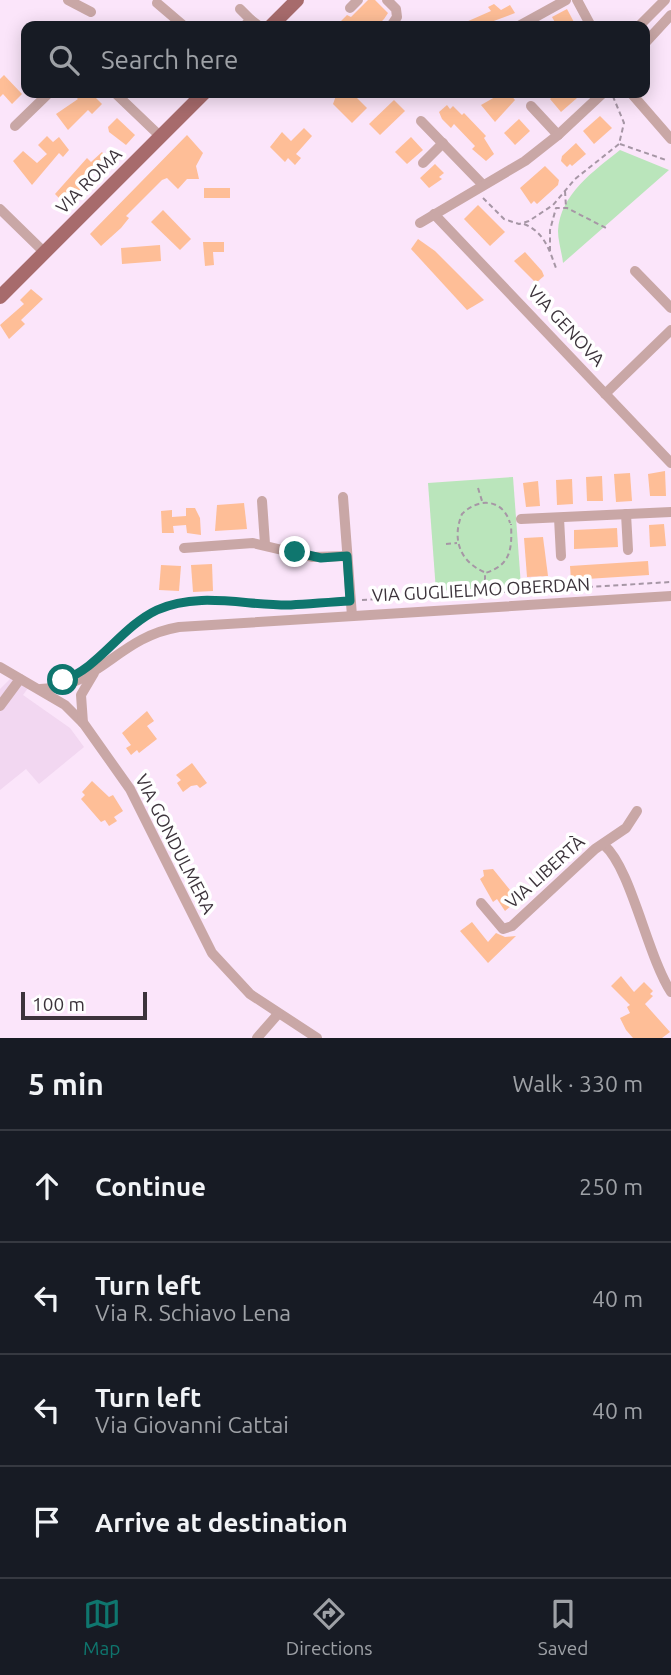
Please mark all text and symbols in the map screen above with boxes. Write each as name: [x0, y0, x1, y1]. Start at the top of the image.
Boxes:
search box: [21, 21, 650, 98]
icon: search: [45, 41, 83, 79]
text: Search here: [101, 45, 238, 74]
street label: VIA ROMA: [51, 143, 125, 217]
street label: VIA GENOVA: [524, 281, 609, 370]
route end: [279, 536, 310, 567]
street label: VIA GUGLIELMO OBERDAN: [371, 573, 591, 605]
route start: [47, 664, 78, 695]
street label: VIA GONDULMERA: [132, 770, 220, 917]
street label: VIA LIBERTÀ: [500, 830, 588, 912]
scale bar: [21, 989, 147, 1021]
text: 100 m: [32, 993, 85, 1015]
text: 5 min: [28, 1067, 104, 1101]
text: Walk · 330 m: [512, 1071, 643, 1096]
icon: ahead: [28, 1167, 66, 1205]
text: Continue: [95, 1172, 206, 1201]
text: 250 m: [579, 1174, 643, 1199]
text: Turn left: [95, 1271, 201, 1300]
icon: left: [28, 1279, 66, 1317]
text: 40 m: [592, 1286, 643, 1311]
text: Via R. Schiavo Lena: [95, 1300, 291, 1325]
text: Turn left: [95, 1383, 201, 1412]
icon: left: [28, 1391, 66, 1429]
text: 40 m: [592, 1398, 643, 1423]
text: Via Giovanni Cattai: [95, 1412, 289, 1437]
icon: arrive: [28, 1503, 66, 1541]
text: Arrive at destination: [95, 1508, 348, 1537]
tab: Map: [83, 1595, 121, 1659]
tab: Directions: [286, 1595, 373, 1659]
tab: Saved: [538, 1595, 588, 1659]

